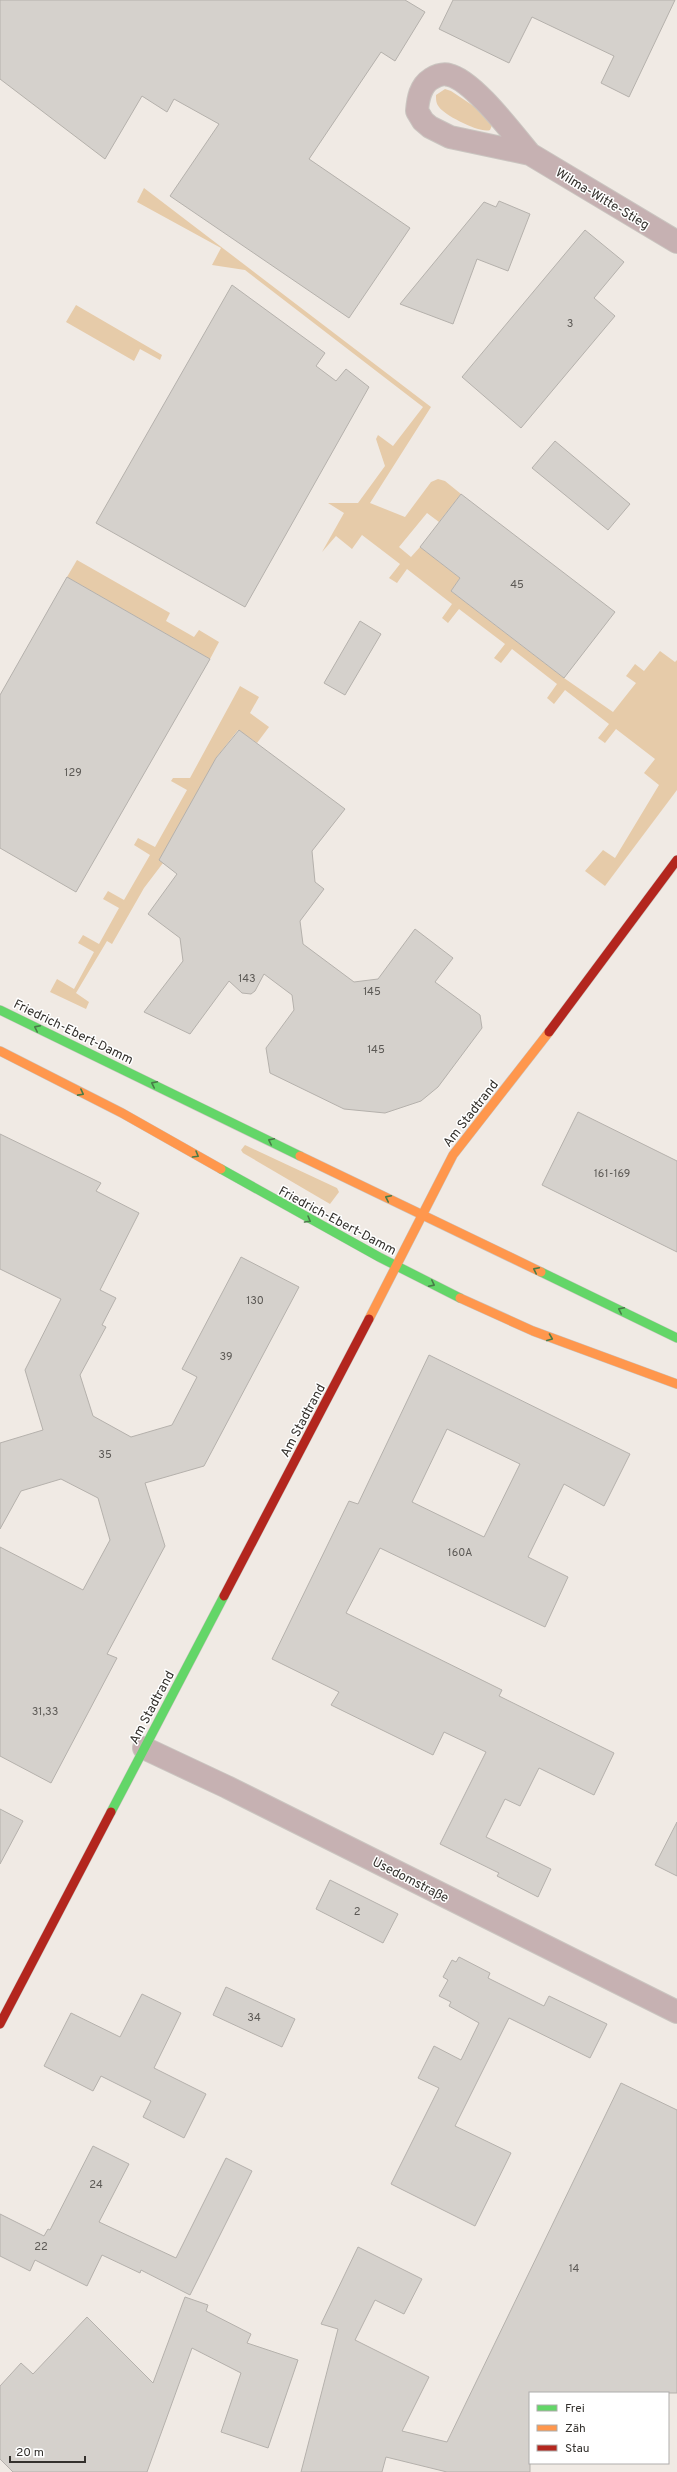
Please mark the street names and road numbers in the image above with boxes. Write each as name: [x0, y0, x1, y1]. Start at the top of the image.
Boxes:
street label: Wilma-Witte-Stieg: [552, 165, 652, 234]
street label: Friedrich-Ebert-Damm: [11, 997, 136, 1069]
street label: Am Stadtrand: [440, 1078, 503, 1151]
street label: Friedrich-Ebert-Damm: [275, 1184, 399, 1260]
street label: Am Stadtrand: [278, 1382, 330, 1460]
street label: Am Stadtrand: [127, 1669, 179, 1747]
street label: Usedomstraße: [369, 1855, 451, 1907]

